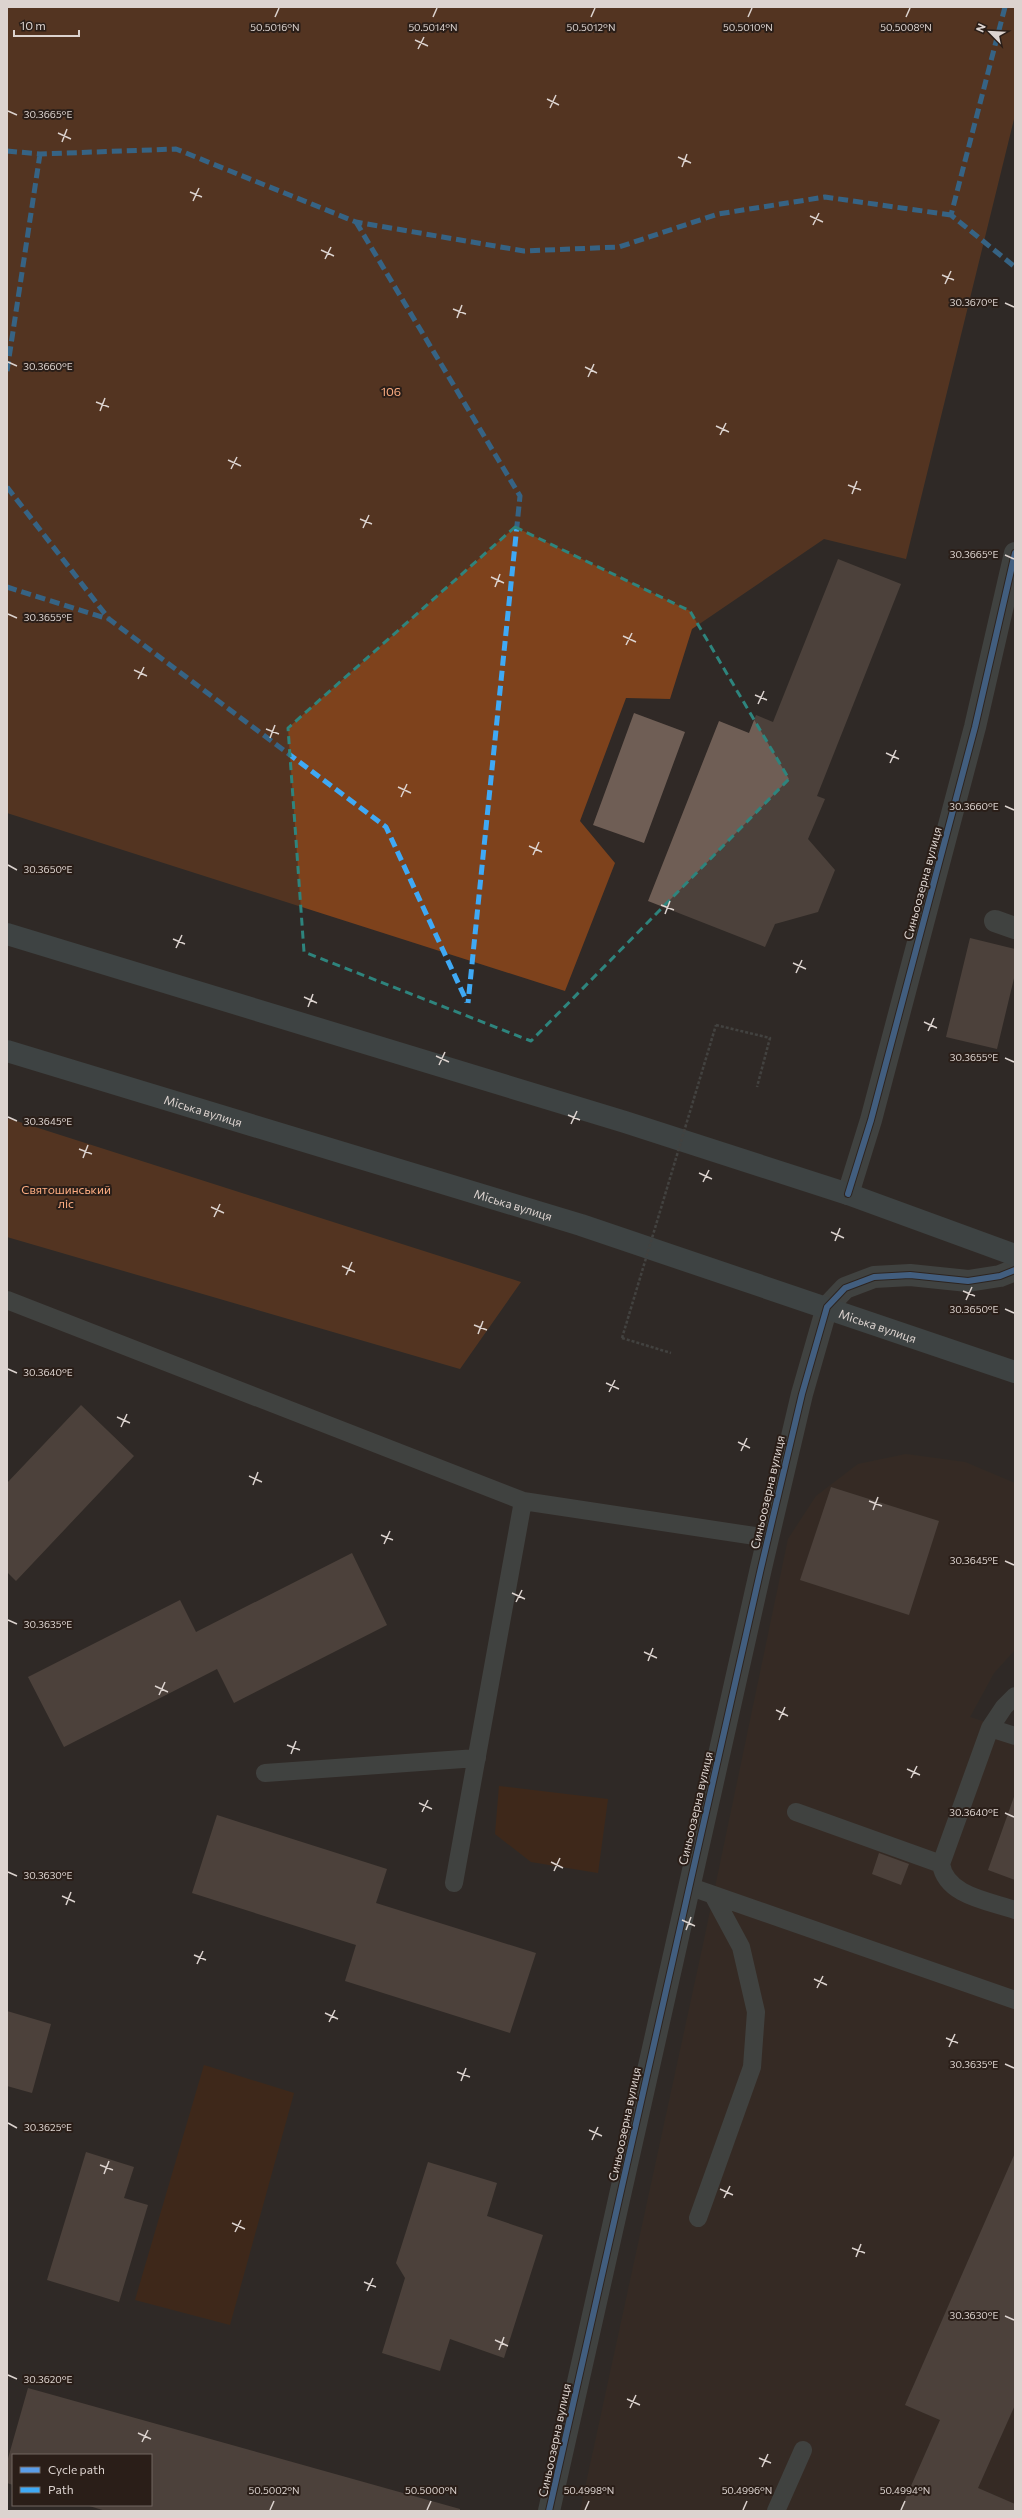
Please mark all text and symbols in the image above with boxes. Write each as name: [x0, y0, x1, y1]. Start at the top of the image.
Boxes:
scale bar: [14, 12, 79, 38]
north arrow: [970, 12, 1010, 52]
text: 10 m: [20, 18, 46, 32]
text: 50.5016°N: [250, 21, 300, 33]
text: 50.5014°N: [408, 21, 458, 33]
text: 50.5012°N: [567, 21, 615, 33]
text: 50.5010°N: [723, 21, 773, 33]
text: 50.5008°N: [880, 21, 932, 33]
text: N: [973, 21, 988, 34]
text: 30.3665°E: [24, 108, 72, 120]
text: 30.3670°E: [950, 296, 998, 308]
text: 30.3660°E: [23, 360, 73, 372]
park label: 106: [381, 384, 401, 398]
text: 30.3665°E: [950, 548, 998, 560]
text: 30.3655°E: [24, 611, 72, 623]
text: 30.3660°E: [949, 800, 999, 812]
street label: Синьоозерна вулиця: [900, 825, 944, 941]
text: 30.3650°E: [23, 863, 73, 875]
text: 30.3655°E: [950, 1051, 998, 1063]
street label: Міська вулиця: [162, 1092, 244, 1129]
text: 30.3645°E: [24, 1115, 72, 1127]
park label: Святошинський ліс: [21, 1182, 111, 1210]
street label: Міська вулиця: [472, 1186, 554, 1223]
text: 30.3650°E: [949, 1303, 999, 1315]
street label: Міська вулиця: [837, 1306, 918, 1345]
text: 30.3640°E: [23, 1366, 73, 1378]
street label: Синьоозерна вулиця: [747, 1434, 787, 1550]
text: 30.3645°E: [950, 1554, 998, 1566]
text: 30.3635°E: [24, 1618, 72, 1630]
street label: Синьоозерна вулиця: [675, 1750, 715, 1866]
text: 30.3640°E: [949, 1806, 999, 1818]
text: 30.3630°E: [23, 1869, 73, 1881]
text: 30.3635°E: [950, 2058, 998, 2070]
street label: Синьоозерна вулиця: [605, 2066, 643, 2182]
text: 30.3625°E: [24, 2121, 72, 2133]
text: 30.3630°E: [949, 2309, 999, 2321]
text: 30.3620°E: [24, 2373, 72, 2385]
street label: Синьоозерна вулиця: [535, 2382, 573, 2498]
legend: [12, 2454, 152, 2506]
text: Cycle path: [48, 2462, 105, 2476]
text: Path: [48, 2482, 74, 2496]
text: 50.5002°N: [248, 2484, 300, 2496]
text: 50.5000°N: [405, 2484, 457, 2496]
text: 50.4998°N: [564, 2484, 614, 2496]
text: 50.4996°N: [722, 2484, 772, 2496]
text: 50.4994°N: [880, 2484, 930, 2496]

